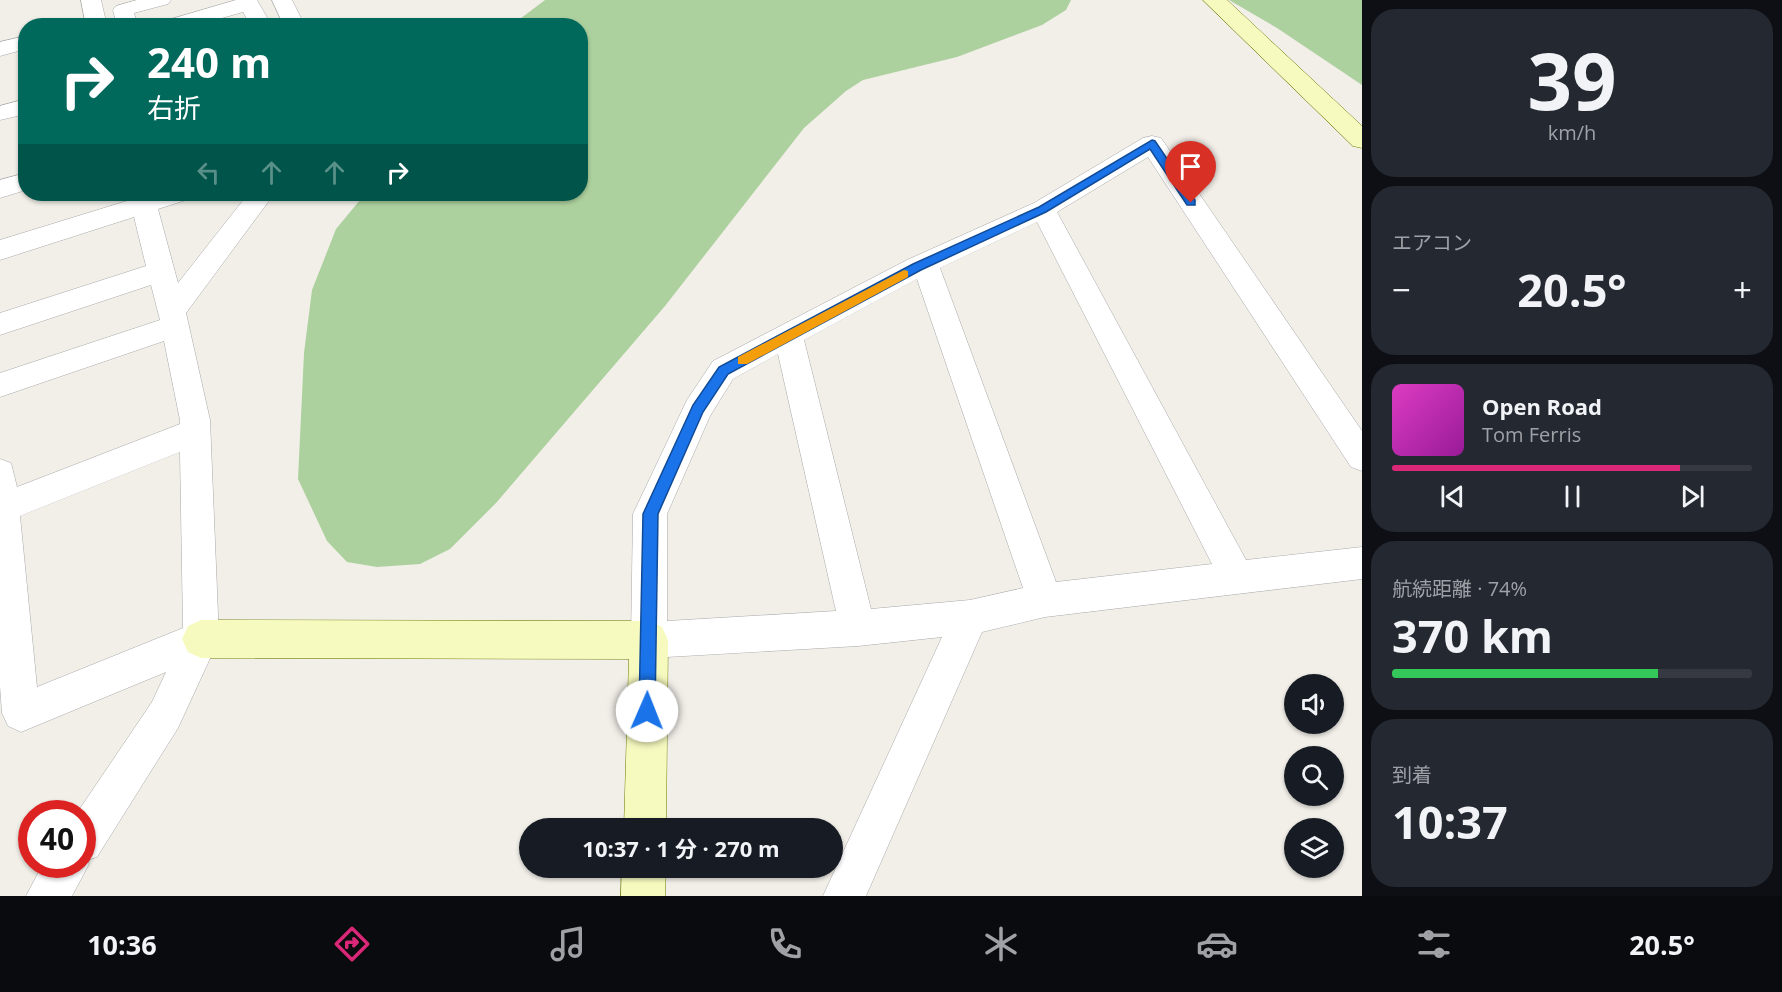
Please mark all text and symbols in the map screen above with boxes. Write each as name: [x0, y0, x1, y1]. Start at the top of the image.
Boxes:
text: 39: [1527, 27, 1617, 133]
text: 240 m: [147, 33, 271, 90]
icon: right: [48, 42, 126, 120]
text: 右折: [147, 89, 201, 126]
text: km/h: [1548, 119, 1596, 146]
pin: [1165, 141, 1216, 203]
icon: arrive: [1174, 150, 1207, 183]
icon: left: [192, 156, 225, 189]
icon: ahead: [255, 156, 288, 189]
icon: ahead: [318, 156, 351, 189]
icon: right: [381, 156, 414, 189]
text: エアコン: [1392, 229, 1472, 256]
text: 20.5°: [1517, 259, 1627, 320]
text: −: [1392, 267, 1411, 312]
text: +: [1733, 267, 1752, 312]
text: Open Road: [1482, 391, 1602, 421]
text: Tom Ferris: [1482, 421, 1581, 448]
icon: previous: [1436, 480, 1469, 513]
icon: pause: [1556, 480, 1589, 513]
icon: next: [1676, 480, 1709, 513]
text: 航続距離 · 74%: [1392, 575, 1527, 602]
text: 370 km: [1392, 605, 1553, 666]
map controls: [1284, 674, 1344, 878]
button: sound: [1284, 674, 1344, 734]
position arrow: [615, 679, 679, 743]
button: search: [1284, 746, 1344, 806]
text: 到着: [1392, 761, 1432, 788]
text: 10:37: [1392, 791, 1508, 852]
speed limit sign: 40: [18, 800, 96, 878]
button: layers: [1284, 818, 1344, 878]
text: 10:37 · 1 分 · 270 m: [582, 833, 780, 863]
icon: directions: [331, 923, 373, 965]
icon: music: [547, 923, 589, 965]
icon: phone: [764, 923, 806, 965]
icon: climate: [980, 923, 1022, 965]
icon: car: [1196, 923, 1238, 965]
icon: filters: [1413, 923, 1455, 965]
text: 10:36: [87, 926, 157, 963]
text: 20.5°: [1629, 926, 1695, 963]

